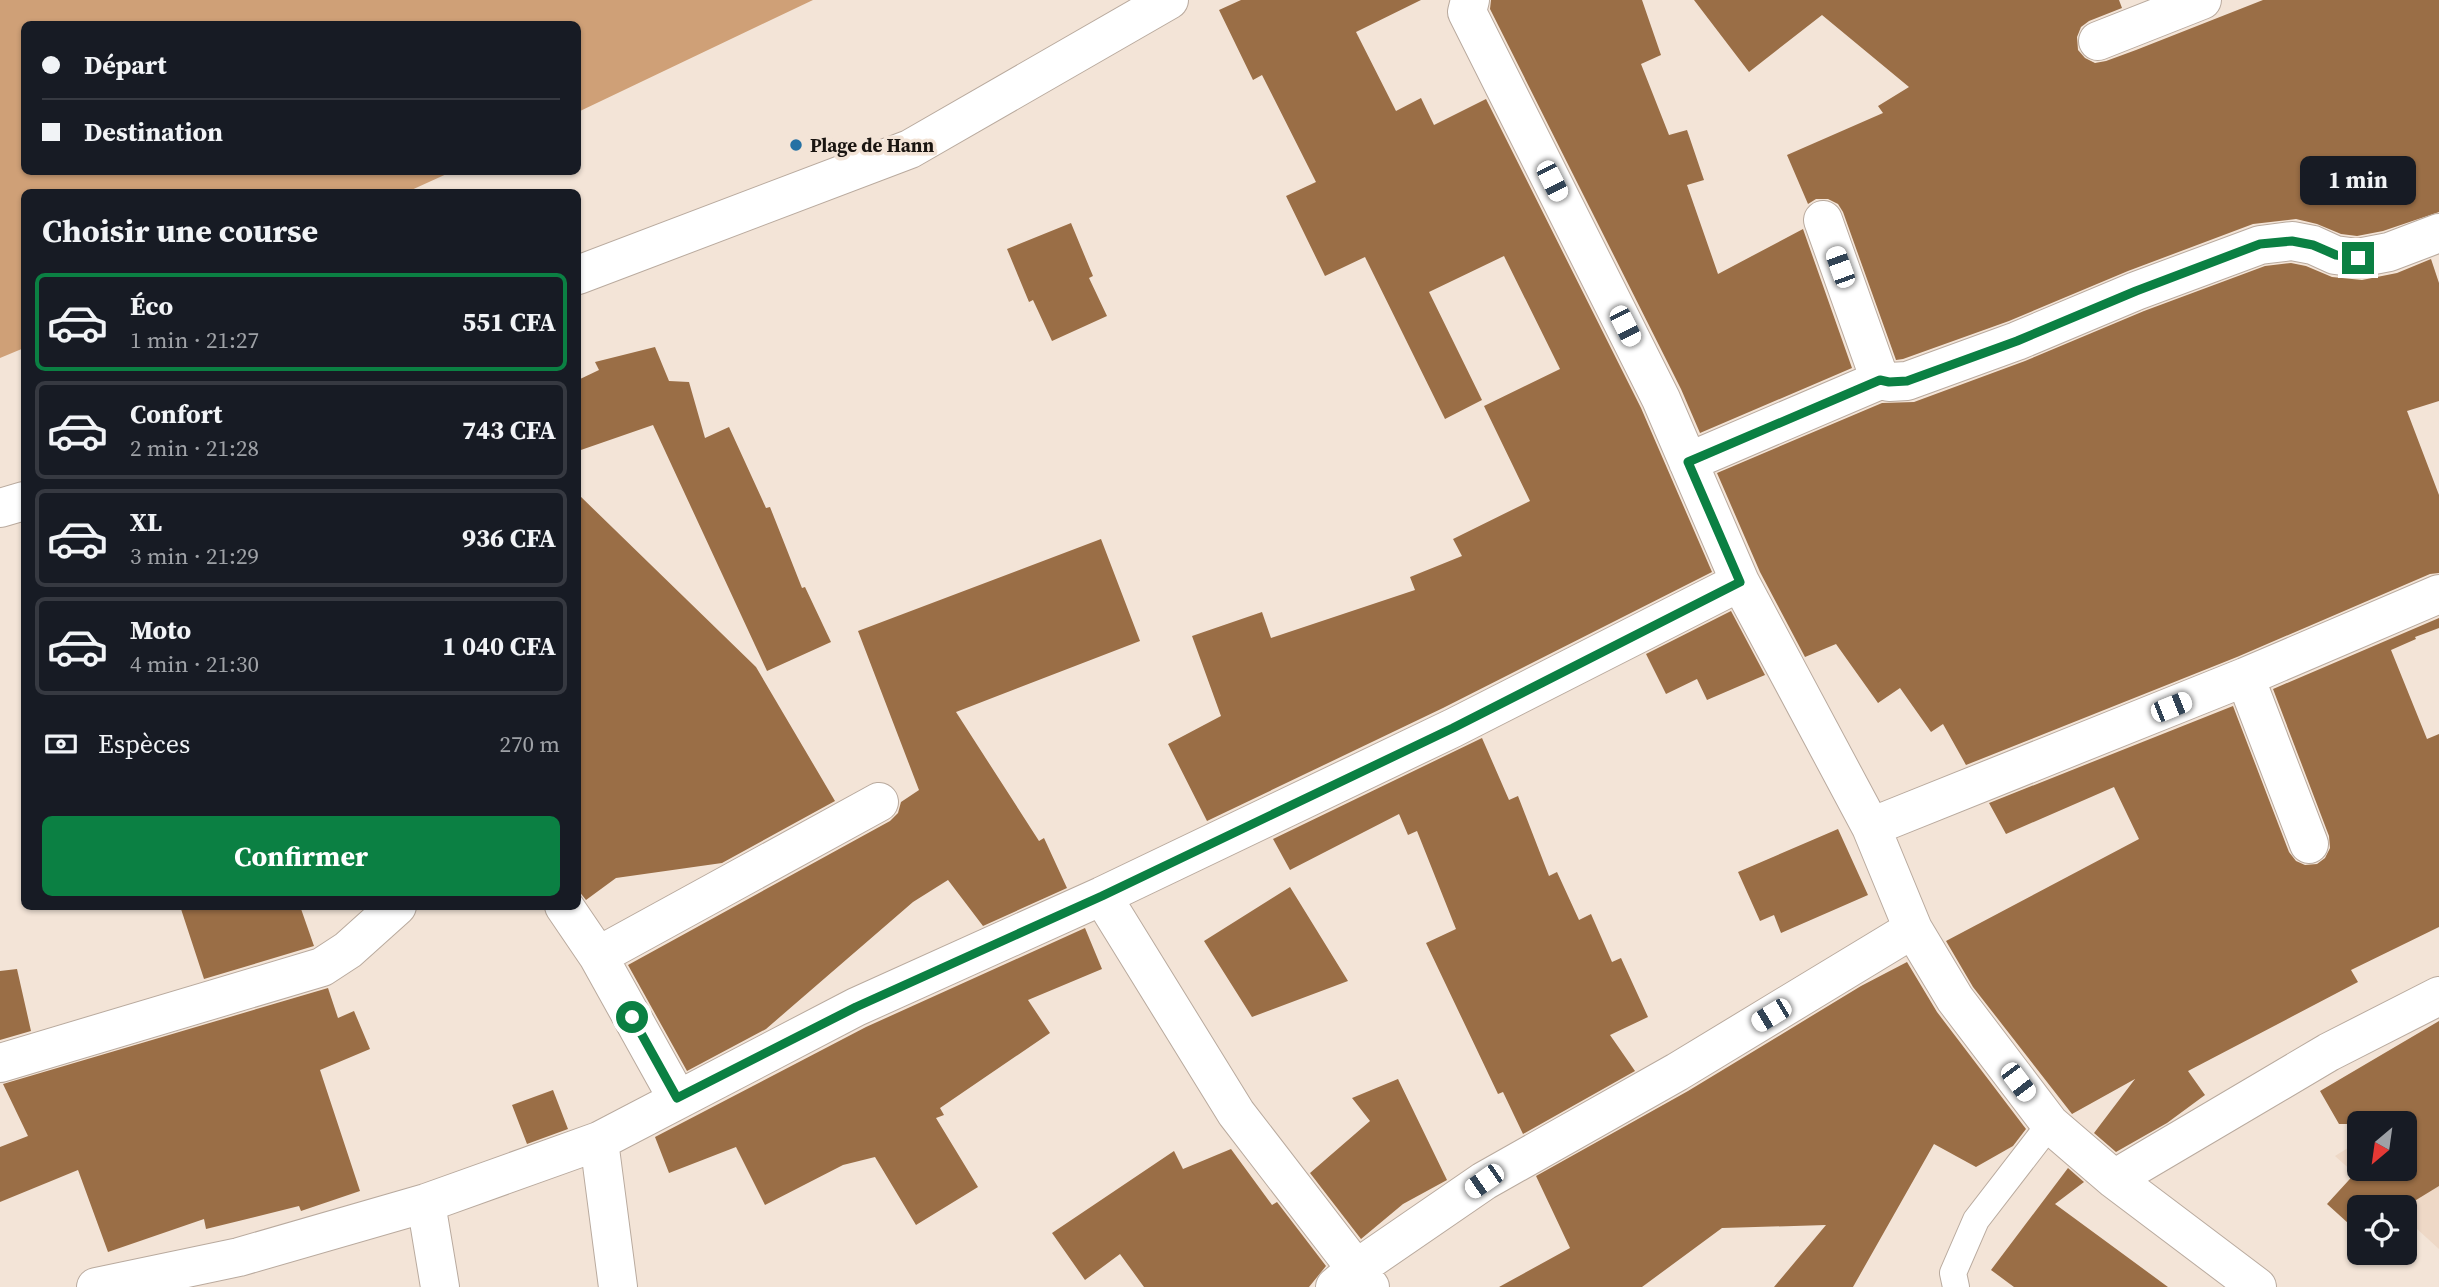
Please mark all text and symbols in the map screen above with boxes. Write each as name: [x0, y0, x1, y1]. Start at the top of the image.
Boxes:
text: Départ: [84, 47, 167, 83]
text: Destination: [84, 114, 223, 150]
place label: Plage de Hann: [810, 132, 934, 158]
marker: Plage de Hann: [788, 137, 804, 153]
callout: 1 min: [2300, 156, 2416, 205]
car: [1534, 158, 1571, 204]
text: 1 min: [2328, 164, 2388, 196]
text: Choisir une course: [42, 209, 318, 253]
route end: [2342, 242, 2374, 274]
car: [1823, 244, 1858, 290]
text: Éco: [130, 288, 173, 324]
icon: car: [46, 291, 109, 354]
car: [1607, 303, 1644, 349]
text: 551 CFA: [462, 304, 556, 340]
text: 1 min · 21:27: [130, 324, 259, 356]
text: Confort: [130, 396, 222, 432]
icon: car: [46, 399, 109, 462]
text: 743 CFA: [462, 412, 556, 448]
text: 2 min · 21:28: [130, 432, 259, 464]
text: XL: [130, 504, 162, 540]
icon: car: [46, 507, 109, 570]
text: 936 CFA: [462, 520, 556, 556]
text: 3 min · 21:29: [130, 540, 259, 572]
text: Moto: [130, 612, 191, 648]
icon: car: [46, 615, 109, 678]
text: 1 040 CFA: [442, 628, 556, 664]
text: 4 min · 21:30: [130, 648, 259, 680]
car: [2148, 689, 2195, 725]
icon: cash: [42, 725, 80, 763]
text: Espèces: [98, 726, 190, 762]
text: 270 m: [499, 728, 560, 760]
button: Confirmer: [42, 816, 560, 896]
car: [1748, 995, 1795, 1035]
route start: [616, 1001, 648, 1033]
car: [1997, 1059, 2040, 1105]
north arrow: [2347, 1111, 2417, 1181]
map controls: [2347, 1111, 2417, 1265]
car: [1461, 1160, 1508, 1202]
button: locate: [2347, 1195, 2417, 1265]

